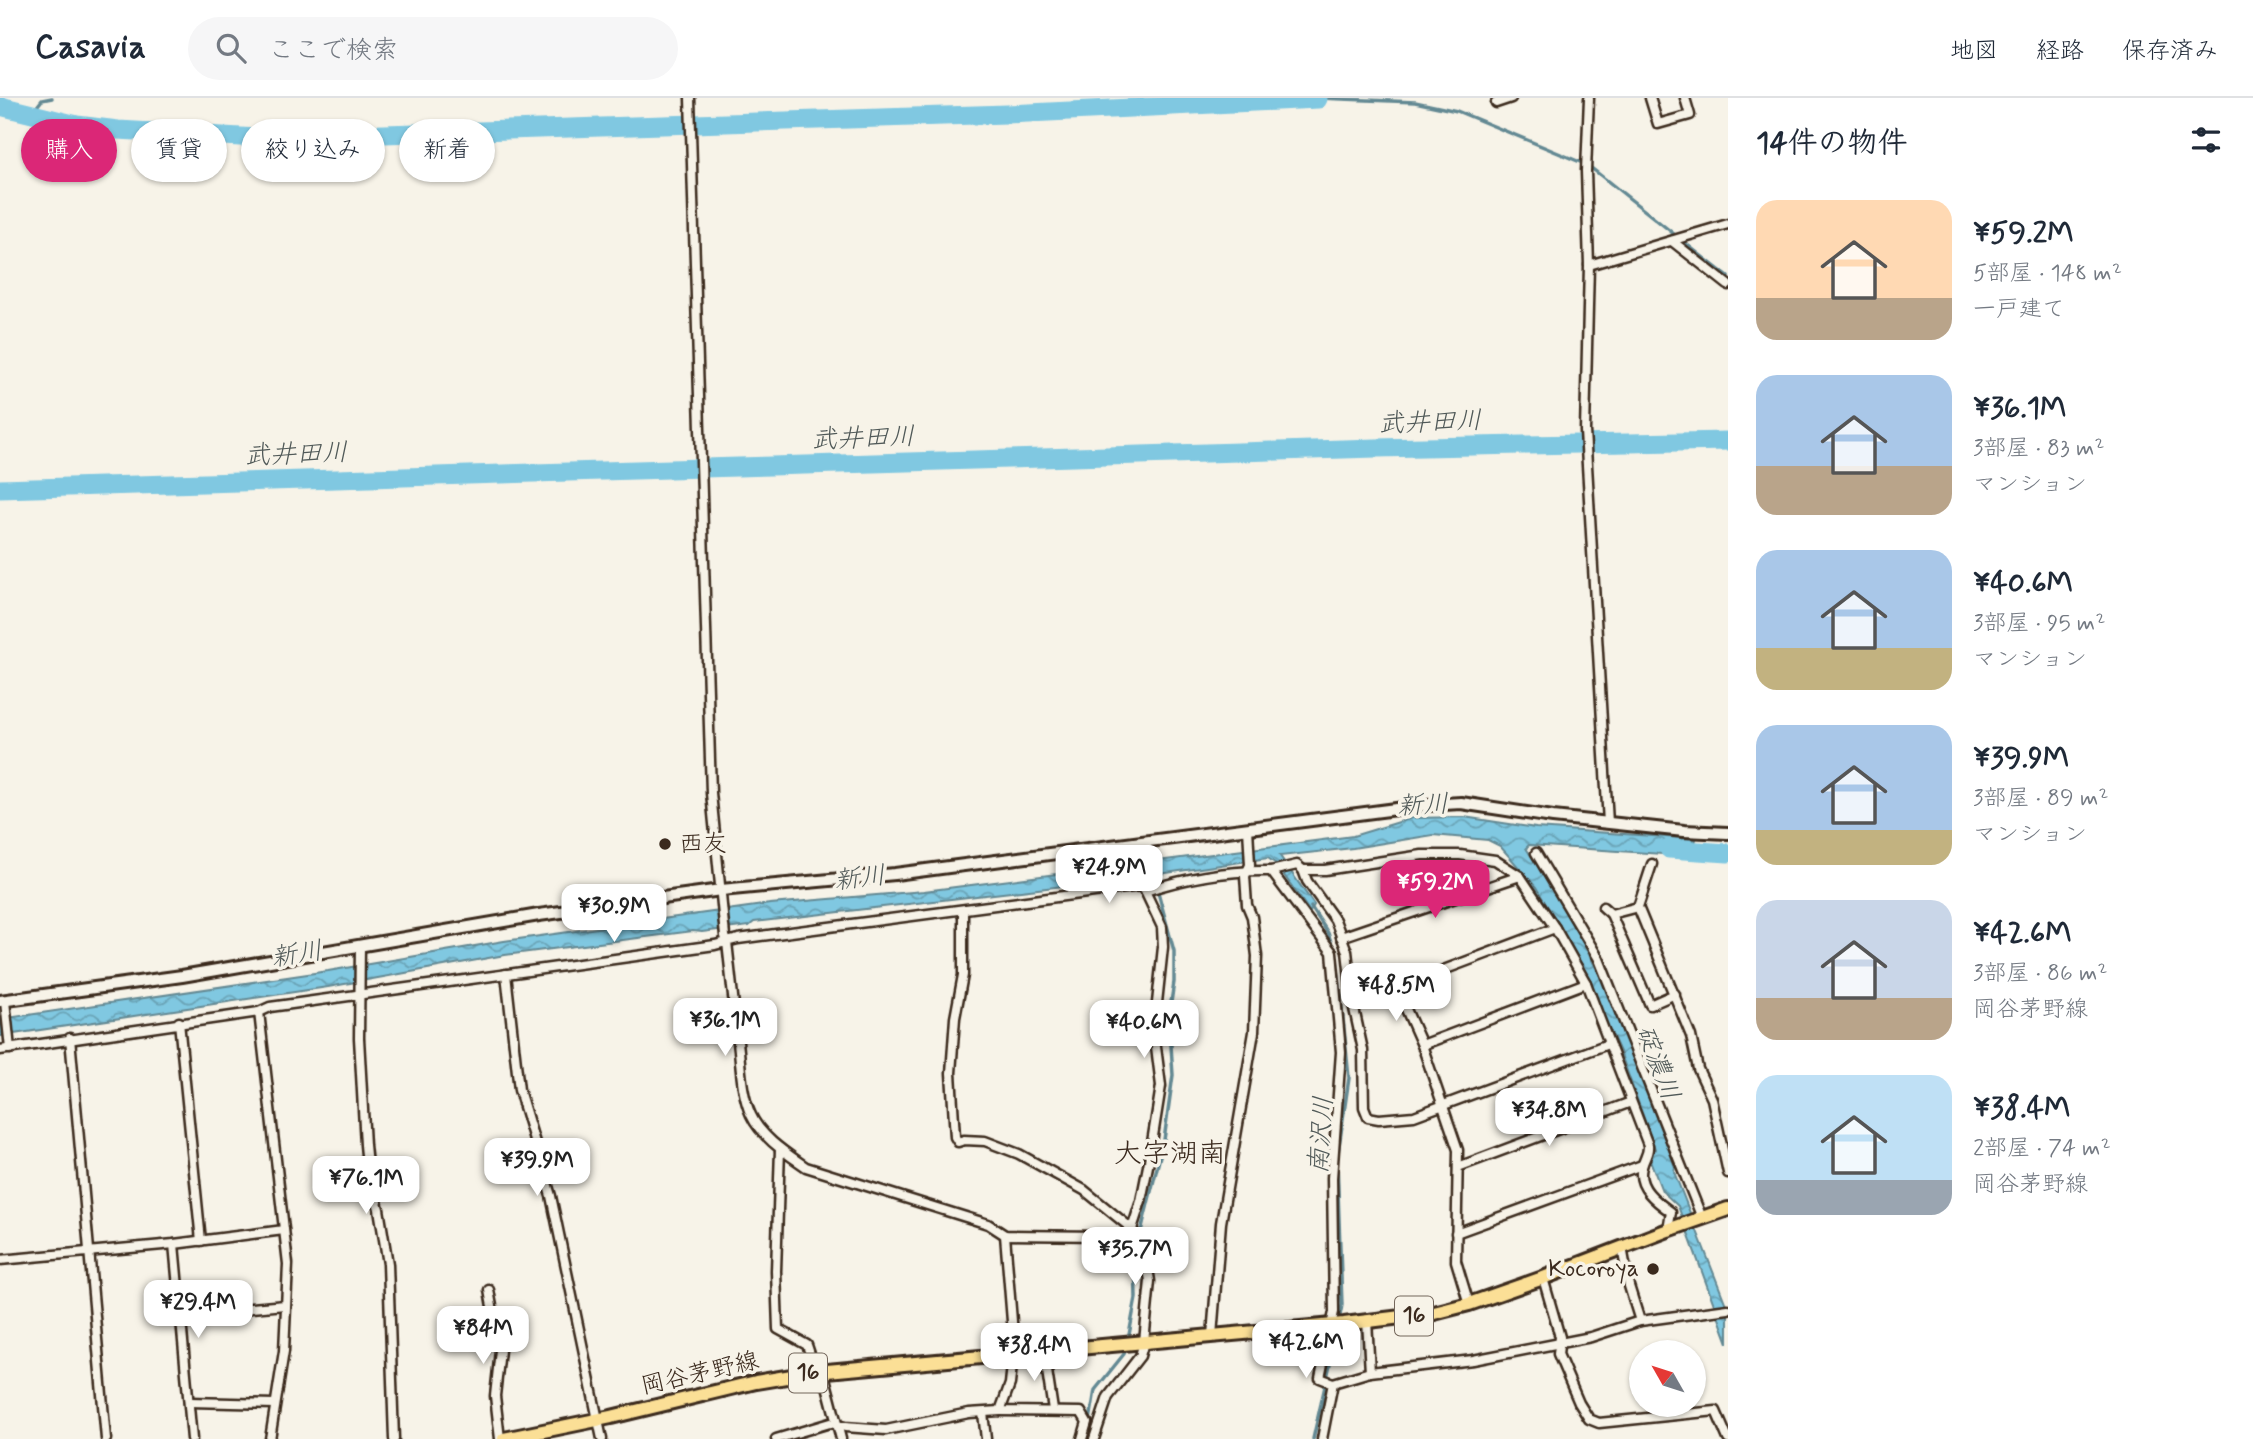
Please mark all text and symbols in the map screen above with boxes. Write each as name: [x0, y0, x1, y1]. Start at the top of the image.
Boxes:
search box: [188, 17, 678, 80]
text: Casavia: [35, 26, 146, 70]
icon: search: [212, 29, 250, 67]
text: ここで検索: [268, 34, 398, 68]
text: 地図: [1950, 36, 1998, 67]
text: 経路: [2036, 36, 2084, 67]
text: 保存済み: [2122, 36, 2218, 67]
chip: 購入: [21, 119, 117, 182]
chip: 賃貸: [131, 119, 227, 182]
chip: 絞り込み: [241, 119, 385, 182]
chip: 新着: [399, 119, 495, 182]
icon: filters: [2187, 121, 2225, 159]
text: 14件の物件: [1756, 124, 1908, 163]
text: ¥59.2M: [1973, 214, 2073, 253]
icon: home: [1812, 228, 1896, 312]
text: 5部屋 · 148 m²: [1973, 259, 2122, 289]
text: 一戸建て: [1973, 295, 2065, 325]
text: ¥36.1M: [1973, 389, 2066, 428]
icon: home: [1812, 403, 1896, 487]
water label: 武井田川: [1377, 404, 1483, 442]
water label: 武井田川: [810, 420, 916, 458]
text: 3部屋 · 83 m²: [1973, 434, 2105, 464]
water label: 武井田川: [243, 436, 349, 474]
text: マンション: [1973, 470, 2087, 500]
text: ¥40.6M: [1973, 564, 2073, 603]
icon: home: [1812, 578, 1896, 662]
text: 3部屋 · 95 m²: [1973, 609, 2105, 639]
text: マンション: [1973, 645, 2087, 675]
text: ¥39.9M: [1973, 739, 2069, 778]
icon: home: [1812, 753, 1896, 837]
text: 3部屋 · 89 m²: [1973, 784, 2108, 814]
water label: 新川: [1396, 788, 1450, 824]
text: マンション: [1973, 820, 2087, 850]
place label: 西友: [679, 829, 727, 860]
marker: 西友: [657, 836, 673, 852]
pin: ¥24.9M: [1052, 846, 1166, 905]
text: ¥24.9M: [1072, 853, 1146, 883]
water label: 新川: [832, 859, 888, 899]
pin: ¥59.2M: [1378, 860, 1492, 920]
text: ¥59.2M: [1396, 868, 1474, 898]
pin: ¥30.9M: [557, 884, 671, 944]
text: ¥30.9M: [577, 892, 651, 922]
text: ¥42.6M: [1973, 914, 2072, 953]
icon: home: [1812, 928, 1896, 1012]
water label: 新川: [269, 934, 325, 976]
text: 3部屋 · 86 m²: [1973, 959, 2107, 989]
pin: ¥48.5M: [1339, 964, 1453, 1023]
text: ¥48.5M: [1357, 971, 1435, 1001]
text: 岡谷茅野線: [1973, 995, 2088, 1025]
pin: ¥36.1M: [668, 998, 782, 1058]
pin: ¥40.6M: [1087, 1000, 1201, 1060]
text: ¥36.1M: [689, 1006, 761, 1036]
text: ¥40.6M: [1106, 1008, 1182, 1038]
water label: 碇濃川: [1627, 1020, 1687, 1106]
pin: ¥34.8M: [1492, 1088, 1606, 1148]
text: ¥38.4M: [1973, 1089, 2070, 1128]
water label: 南沢川: [1302, 1095, 1342, 1175]
text: ¥34.8M: [1511, 1096, 1587, 1126]
icon: home: [1812, 1103, 1896, 1187]
text: 2部屋 · 74 m²: [1973, 1134, 2111, 1164]
district label: 大字湖南: [1114, 1136, 1226, 1173]
pin: ¥39.9M: [480, 1138, 594, 1198]
text: ¥39.9M: [500, 1146, 574, 1176]
pin: ¥76.1M: [309, 1156, 423, 1216]
text: ¥76.1M: [328, 1164, 404, 1194]
text: 岡谷茅野線: [1973, 1170, 2088, 1200]
pin: ¥35.7M: [1078, 1228, 1192, 1287]
text: ¥35.7M: [1098, 1235, 1172, 1265]
place label: Kocoroya: [1548, 1254, 1639, 1285]
marker: Kocoroya: [1645, 1261, 1661, 1277]
pin: ¥29.4M: [141, 1280, 255, 1340]
text: ¥29.4M: [160, 1288, 236, 1318]
road number: 16: [1395, 1296, 1433, 1336]
pin: ¥84M: [442, 1306, 524, 1366]
text: ¥84M: [453, 1314, 513, 1344]
pin: ¥42.6M: [1249, 1320, 1363, 1380]
pin: ¥38.4M: [977, 1324, 1091, 1383]
text: ¥42.6M: [1268, 1328, 1344, 1358]
text: ¥38.4M: [997, 1331, 1071, 1361]
north arrow: [1629, 1340, 1706, 1418]
map controls: [1629, 1340, 1706, 1417]
street label: 岡谷茅野線: [638, 1345, 762, 1403]
road number: 16: [789, 1354, 827, 1392]

